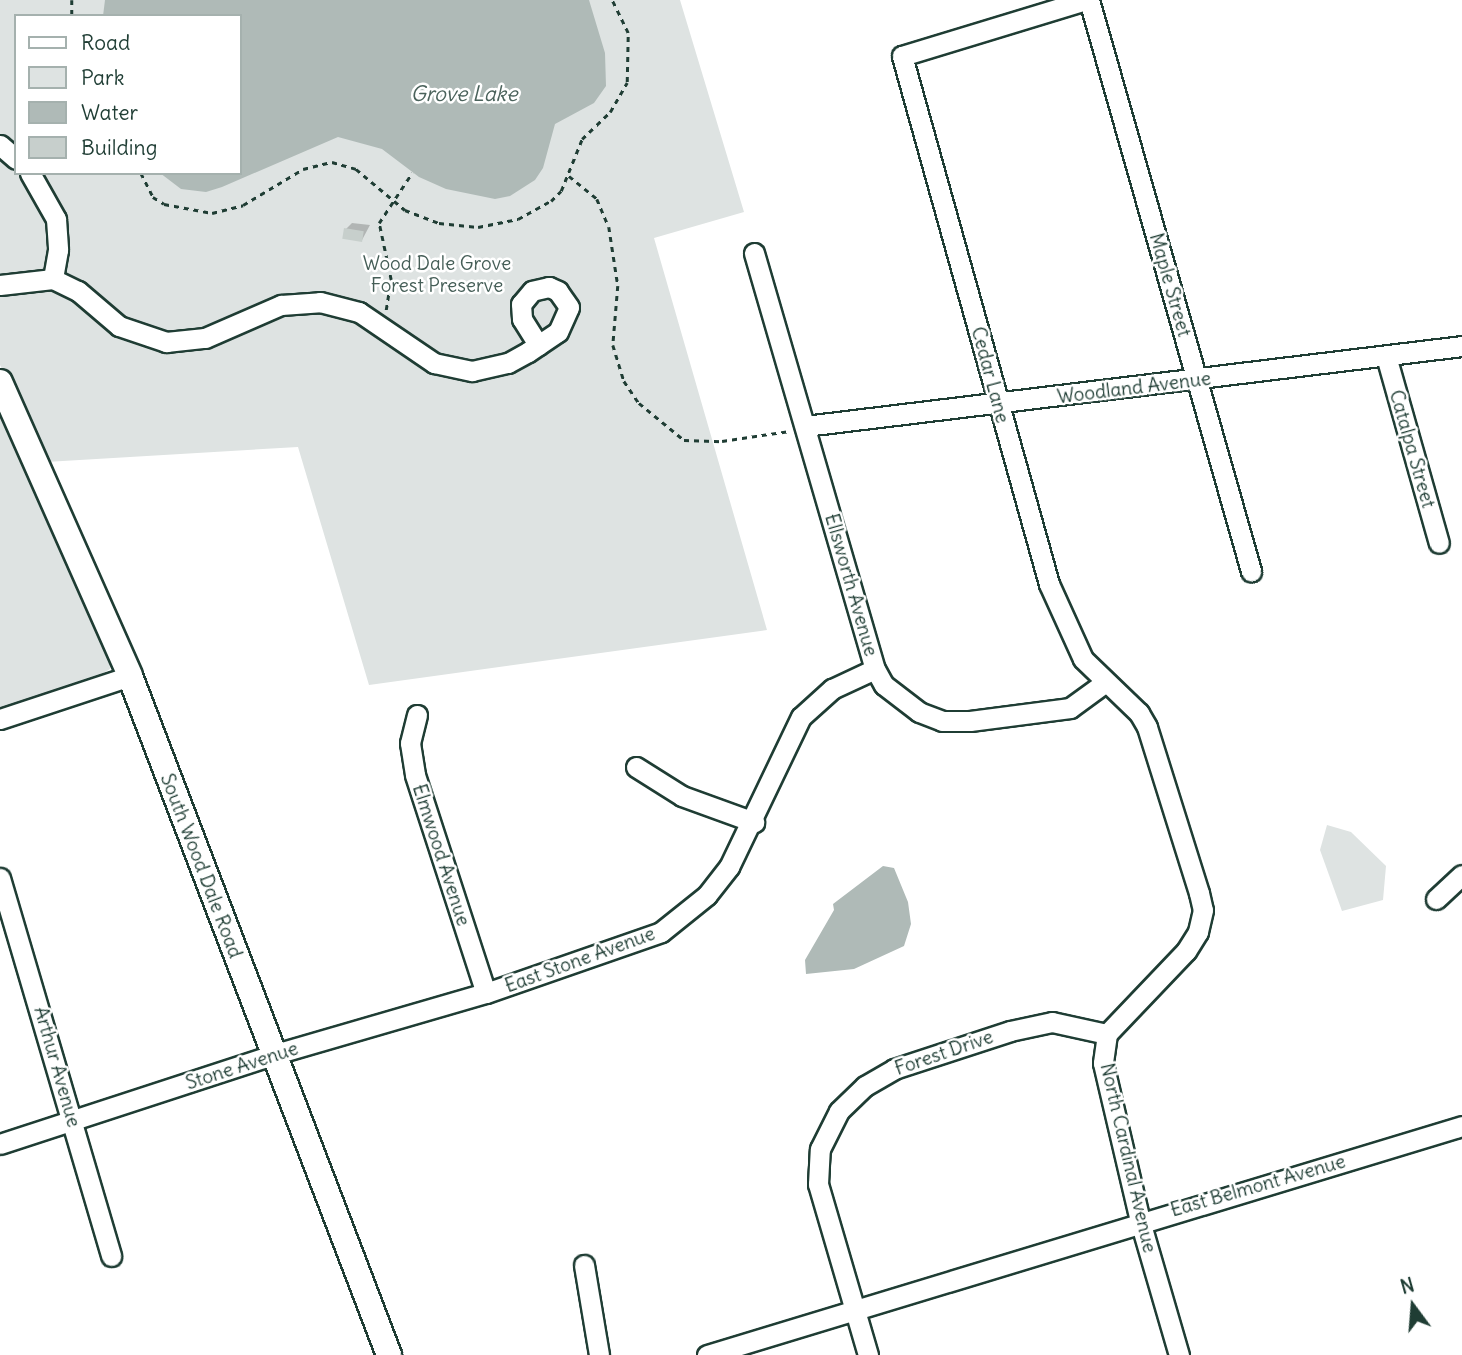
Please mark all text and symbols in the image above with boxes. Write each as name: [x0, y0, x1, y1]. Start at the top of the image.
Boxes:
legend: [14, 14, 242, 175]
text: Road: [81, 29, 130, 56]
text: Park: [81, 64, 124, 91]
water label: Grove Lake: [411, 81, 517, 107]
text: Water: [81, 99, 138, 126]
text: Building: [81, 134, 157, 161]
street label: Maple Street: [1144, 231, 1196, 339]
park label: Wood Dale Grove Forest Preserve: [363, 253, 511, 297]
street label: Cedar Lane: [966, 324, 1014, 426]
street label: Woodland Avenue: [1056, 367, 1212, 409]
street label: Catalpa Street: [1384, 387, 1440, 511]
street label: Ellsworth Avenue: [820, 511, 882, 659]
street label: South Wood Dale Road: [155, 771, 247, 961]
street label: Elmwood Avenue: [407, 781, 475, 929]
street label: East Stone Avenue: [502, 922, 658, 998]
street label: Arthur Avenue: [29, 1004, 85, 1130]
street label: Forest Drive: [892, 1026, 996, 1080]
street label: Stone Avenue: [183, 1037, 301, 1095]
street label: North Cardinal Avenue: [1095, 1061, 1161, 1255]
street label: East Belmont Avenue: [1168, 1150, 1348, 1222]
north arrow: [1378, 1271, 1448, 1341]
text: N: [1398, 1272, 1417, 1299]

